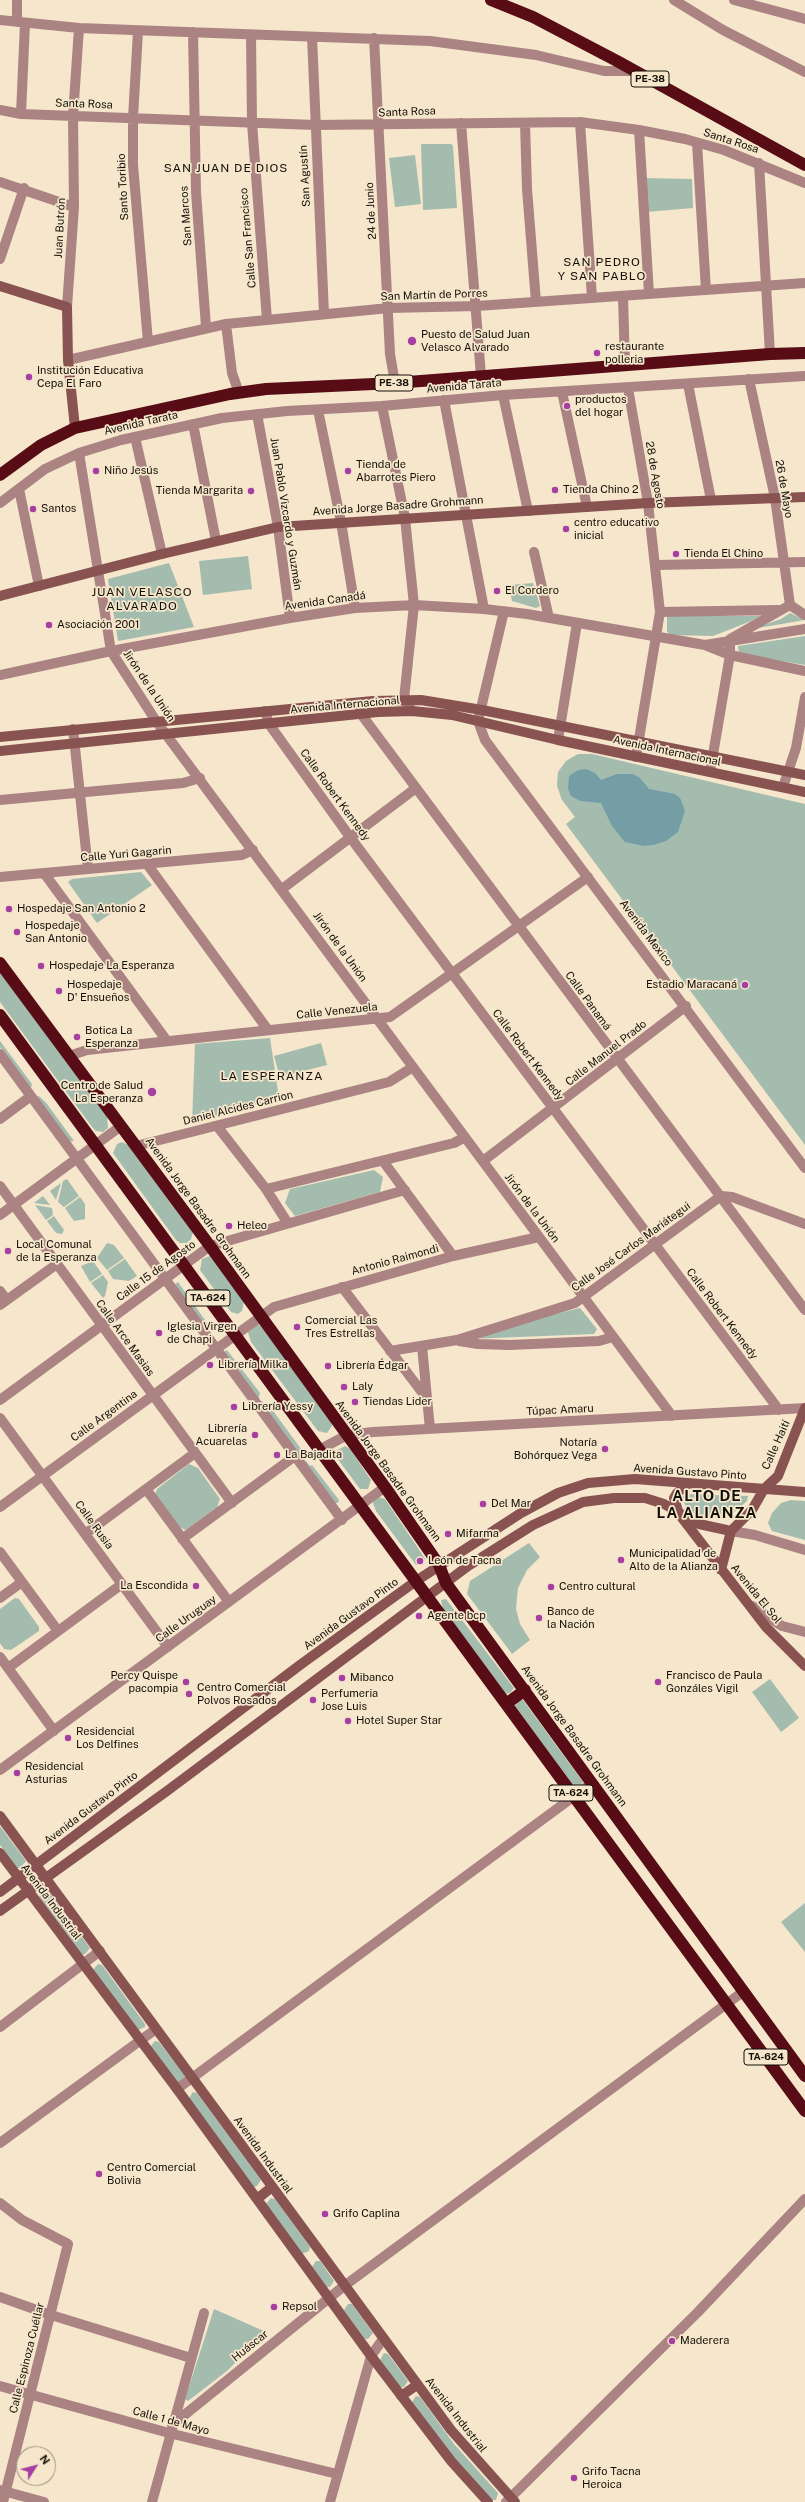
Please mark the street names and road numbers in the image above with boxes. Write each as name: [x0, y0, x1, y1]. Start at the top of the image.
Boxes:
road number: PE-38: [631, 71, 669, 87]
street label: Santa Rosa: [55, 96, 113, 112]
street label: Santa Rosa: [378, 104, 436, 120]
street label: Santa Rosa: [702, 126, 760, 156]
street label: San Agustín: [297, 145, 313, 207]
street label: Santo Toribio: [115, 153, 131, 221]
street label: 24 de Junio: [363, 182, 379, 240]
street label: San Marcos: [177, 186, 195, 246]
street label: Calle San Francisco: [237, 187, 259, 289]
street label: Juan Butrón: [52, 197, 68, 259]
street label: San Martín de Porres: [380, 287, 488, 303]
road number: PE-38: [375, 375, 413, 391]
street label: Avenida Tarata: [426, 376, 502, 396]
street label: Avenida Tarata: [103, 408, 179, 438]
street label: Juan Pablo Vizcardo y Guzmán: [267, 437, 305, 591]
street label: 28 de Agosto: [643, 440, 667, 510]
street label: 26 de Mayo: [772, 459, 796, 519]
street label: Avenida Jorge Basadre Grohmann: [312, 493, 484, 519]
street label: Avenida Canadá: [284, 589, 366, 613]
street label: Jirón de la Unión: [120, 648, 178, 724]
street label: Avenida Internacional: [290, 694, 400, 716]
street label: Avenida Internacional: [612, 733, 722, 769]
street label: Calle Robert Kennedy: [297, 746, 373, 844]
street label: Calle Yuri Gagarin: [80, 843, 172, 865]
street label: Avenida Mexico: [617, 897, 675, 969]
street label: Jirón de la Unión: [310, 909, 370, 985]
street label: Calle Panamá: [562, 969, 614, 1033]
street label: Calle Venezuela: [296, 1000, 378, 1022]
street label: Calle Robert Kennedy: [489, 1007, 567, 1103]
street label: Calle Manuel Prado: [563, 1017, 649, 1089]
street label: Daniel Alcides Carrion: [182, 1088, 294, 1128]
street label: Avenida Jorge Basadre Grohmann: [142, 1135, 254, 1281]
street label: Jirón de la Unión: [502, 1171, 562, 1245]
street label: Calle José Carlos Mariátegui: [569, 1199, 693, 1295]
street label: Calle 15 de Agosto: [114, 1238, 198, 1304]
street label: Antonio Raimondi: [350, 1242, 440, 1278]
street label: Calle Robert Kennedy: [683, 1266, 761, 1362]
road number: TA-624: [186, 1290, 230, 1306]
street label: Calle Arce Masias: [93, 1297, 157, 1379]
street label: Calle Argentina: [68, 1387, 140, 1445]
street label: Avenida Jorge Basadre Grohmann: [332, 1398, 444, 1544]
street label: Túpac Amaru: [526, 1402, 594, 1418]
street label: Calle Haití: [759, 1418, 793, 1472]
street label: Avenida Gustavo Pinto: [633, 1461, 747, 1483]
street label: Calle Rusia: [72, 1498, 116, 1552]
street label: Avenida El Sol: [728, 1562, 784, 1626]
street label: Avenida Gustavo Pinto: [301, 1575, 401, 1653]
street label: Calle Uruguay: [153, 1593, 219, 1645]
street label: Avenida Jorge Basadre Grohmann: [518, 1663, 630, 1809]
street label: Avenida Gustavo Pinto: [42, 1768, 140, 1848]
road number: TA-624: [549, 1785, 593, 1801]
street label: Avenida Industrial: [18, 1861, 84, 1943]
road number: TA-624: [744, 2049, 788, 2065]
street label: Avenida Industrial: [231, 2114, 295, 2196]
street label: Calle Espinoza Cuéllar: [7, 2301, 47, 2415]
street label: Huáscar: [229, 2327, 271, 2365]
street label: Avenida Industrial: [423, 2375, 489, 2455]
street label: Calle 1 de Mayo: [131, 2404, 211, 2438]

